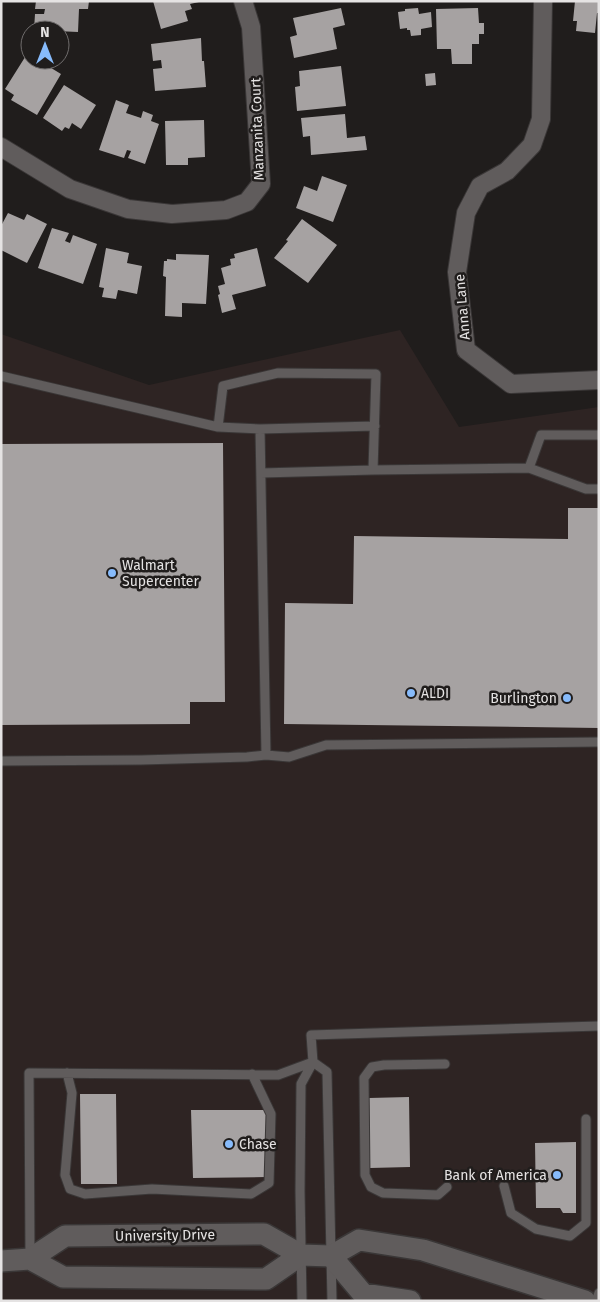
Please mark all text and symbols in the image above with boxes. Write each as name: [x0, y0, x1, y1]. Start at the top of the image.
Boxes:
north arrow: [20, 20, 70, 70]
text: N: [40, 24, 50, 41]
street label: Manzanita Court: [247, 76, 268, 181]
street label: Anna Lane: [451, 273, 474, 341]
place label: Walmart Supercenter: [122, 557, 199, 590]
marker: Walmart Supercenter: [106, 567, 118, 579]
place label: ALDI: [421, 685, 449, 702]
marker: ALDI: [405, 687, 417, 699]
place label: Burlington: [490, 690, 557, 707]
marker: Burlington: [561, 692, 573, 704]
place label: Chase: [239, 1136, 277, 1153]
marker: Chase: [223, 1138, 235, 1150]
place label: Bank of America: [444, 1167, 547, 1184]
marker: Bank of America: [551, 1169, 563, 1181]
street label: University Drive: [115, 1226, 215, 1245]

